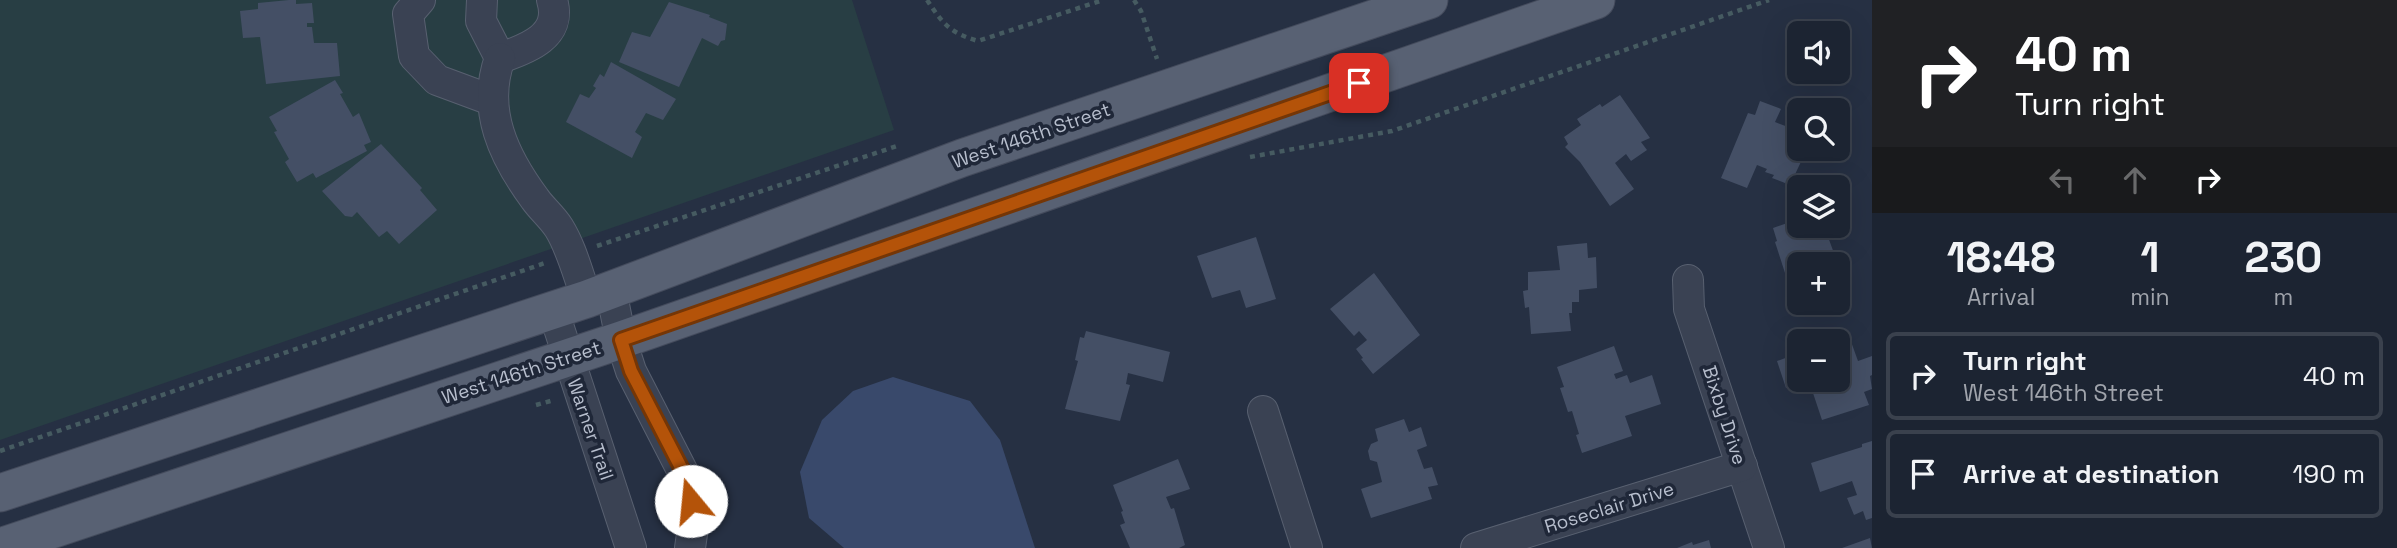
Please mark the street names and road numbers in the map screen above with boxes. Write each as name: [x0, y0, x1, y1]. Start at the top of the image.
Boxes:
street label: West 146th Street: [949, 97, 1114, 174]
street label: West 146th Street: [438, 335, 604, 410]
street label: Bixby Drive: [1697, 362, 1752, 468]
street label: Warner Trail: [561, 375, 620, 483]
street label: Roseclair Drive: [1541, 476, 1677, 539]

